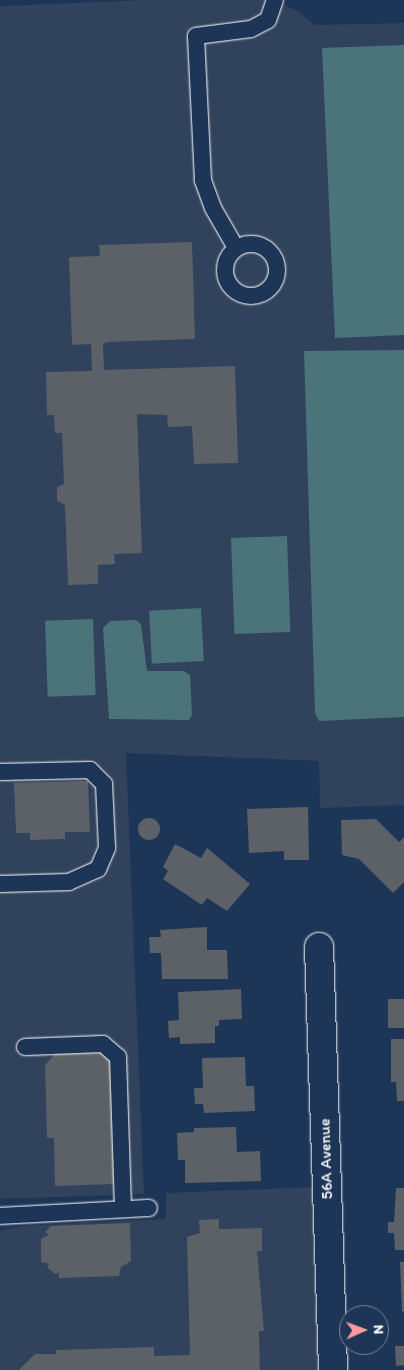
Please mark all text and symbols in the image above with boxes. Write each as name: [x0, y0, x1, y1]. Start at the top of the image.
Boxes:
street label: 56A Avenue: [315, 1118, 337, 1200]
north arrow: [339, 1305, 389, 1355]
text: N: [370, 1324, 387, 1335]

